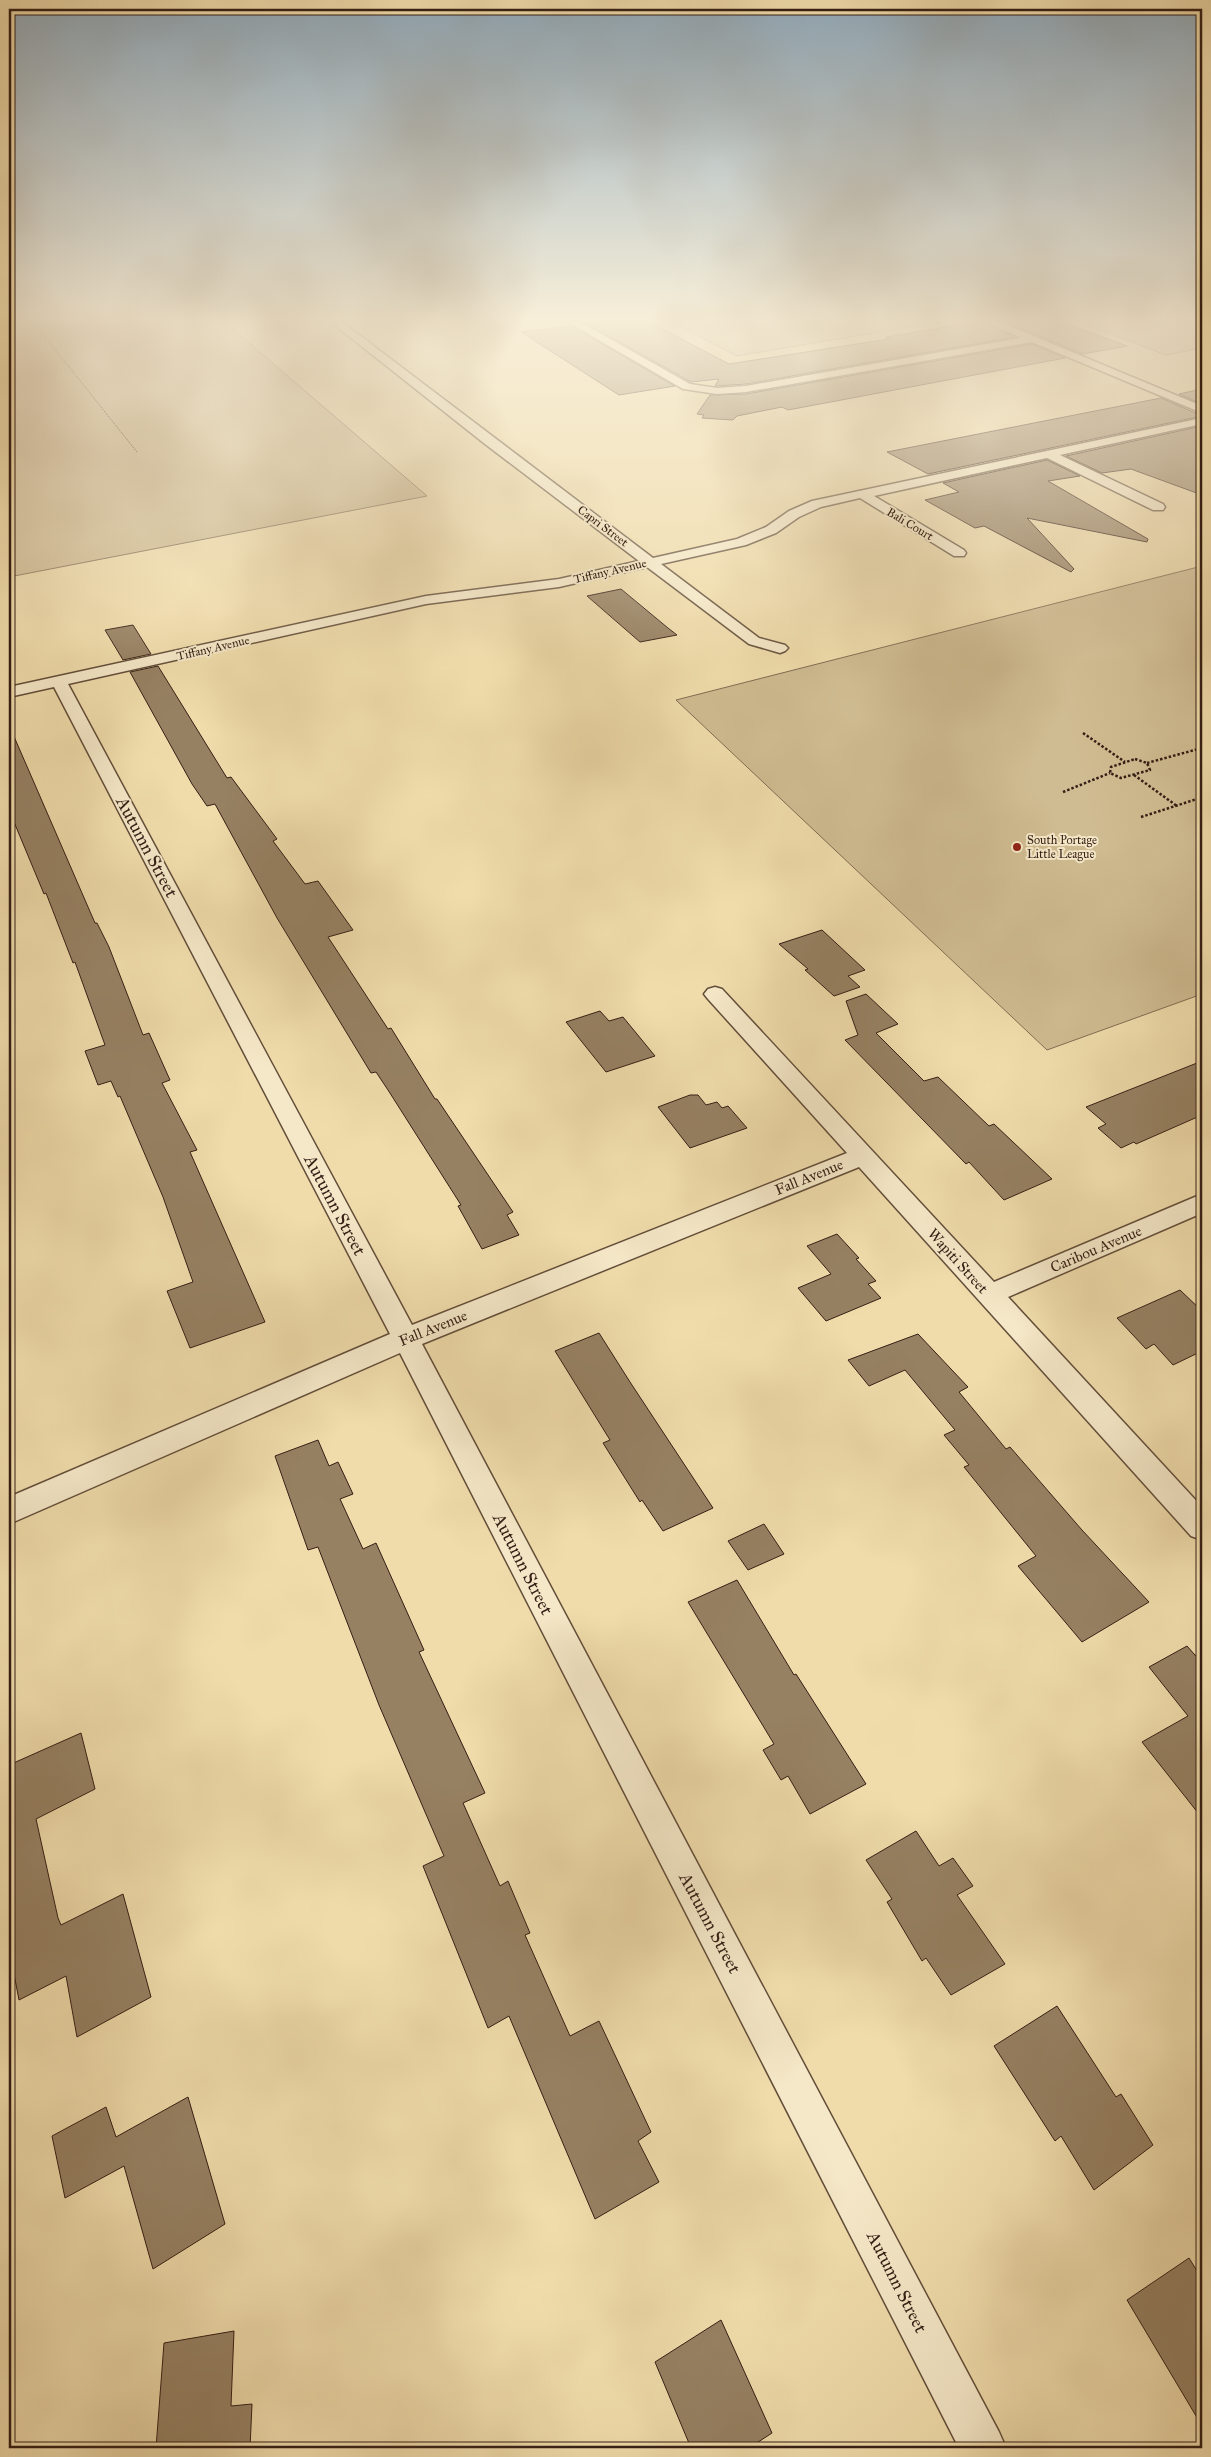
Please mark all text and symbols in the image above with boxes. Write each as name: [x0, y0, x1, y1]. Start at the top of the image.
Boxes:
street label: Capri Street: [575, 503, 632, 550]
street label: Bali Court: [884, 505, 936, 544]
street label: Tiffany Avenue: [572, 556, 648, 586]
street label: Tiffany Avenue: [175, 633, 251, 663]
street label: Autumn Street: [111, 792, 183, 902]
place label: South Portage Little League: [1027, 833, 1097, 862]
marker: South Portage Little League: [1011, 841, 1023, 853]
street label: Autumn Street: [299, 1150, 371, 1260]
street label: Fall Avenue: [772, 1155, 846, 1199]
street label: Caribou Avenue: [1048, 1222, 1144, 1276]
street label: Wapiti Street: [924, 1225, 992, 1298]
street label: Fall Avenue: [396, 1306, 470, 1350]
street label: Autumn Street: [488, 1509, 558, 1619]
street label: Autumn Street: [674, 1868, 746, 1978]
street label: Autumn Street: [862, 2227, 932, 2337]

